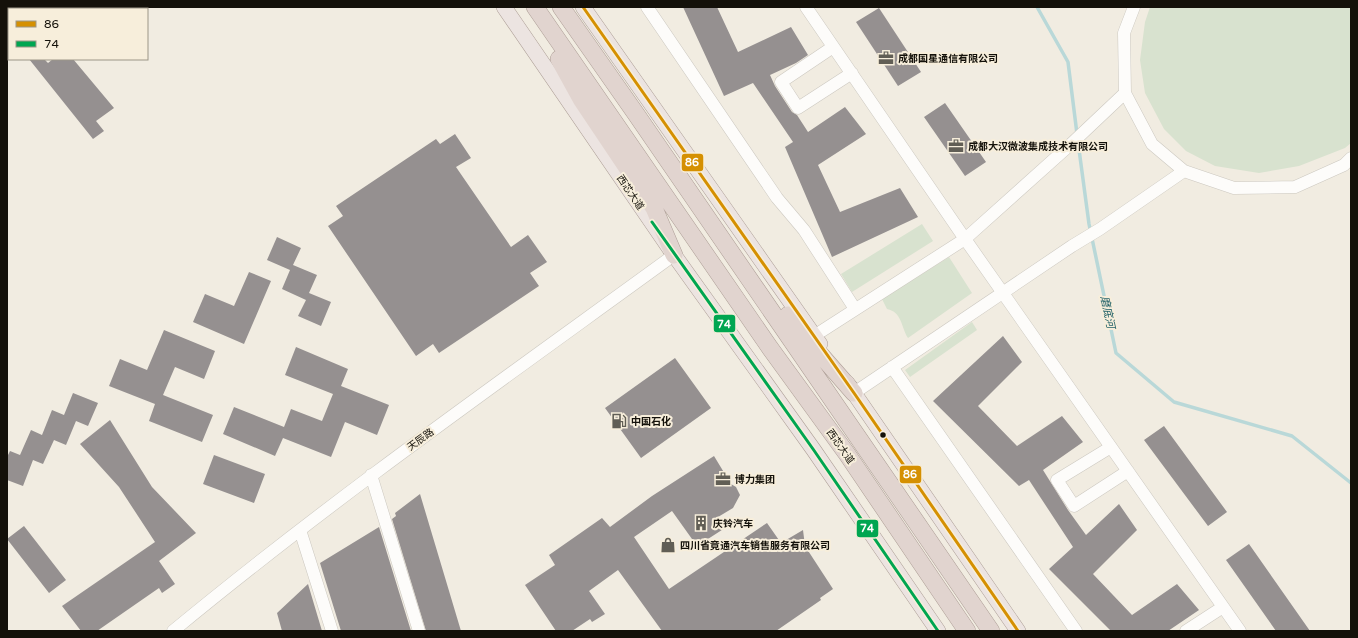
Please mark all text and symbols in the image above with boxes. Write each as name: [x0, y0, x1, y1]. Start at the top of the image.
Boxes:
legend: [8, 8, 148, 60]
text: 86: [44, 17, 59, 31]
text: 74: [44, 37, 60, 51]
office icon: 成都国星通信有限公司: [877, 49, 895, 67]
place label: 成都国星通信有限公司: [898, 52, 998, 65]
office icon: 成都大汉微波集成技术有限公司: [947, 137, 965, 155]
place label: 成都大汉微波集成技术有限公司: [968, 140, 1108, 153]
line badge: 86: [681, 153, 704, 172]
text: 86: [685, 156, 699, 169]
street label: 西芯大道: [614, 173, 646, 212]
water label: 磨底河: [1098, 295, 1118, 332]
line badge: 74: [713, 314, 736, 333]
text: 74: [717, 318, 731, 331]
fuel station icon: 中国石化: [610, 412, 628, 430]
place label: 中国石化: [631, 415, 671, 428]
street label: 天辰路: [405, 426, 436, 453]
street label: 西芯大道: [824, 427, 857, 466]
unlabelled marker: [878, 430, 888, 440]
line badge: 86: [899, 465, 922, 484]
text: 86: [903, 468, 917, 481]
office icon: 博力集团: [714, 470, 732, 488]
place label: 博力集团: [735, 473, 775, 486]
building icon: 庆铃汽车: [692, 514, 710, 532]
place label: 庆铃汽车: [713, 518, 753, 530]
line badge: 74: [856, 519, 879, 538]
text: 74: [860, 522, 874, 535]
shop icon: 四川省竟通汽车销售服务有限公司: [659, 536, 677, 554]
place label: 四川省竟通汽车销售服务有限公司: [680, 540, 830, 552]

